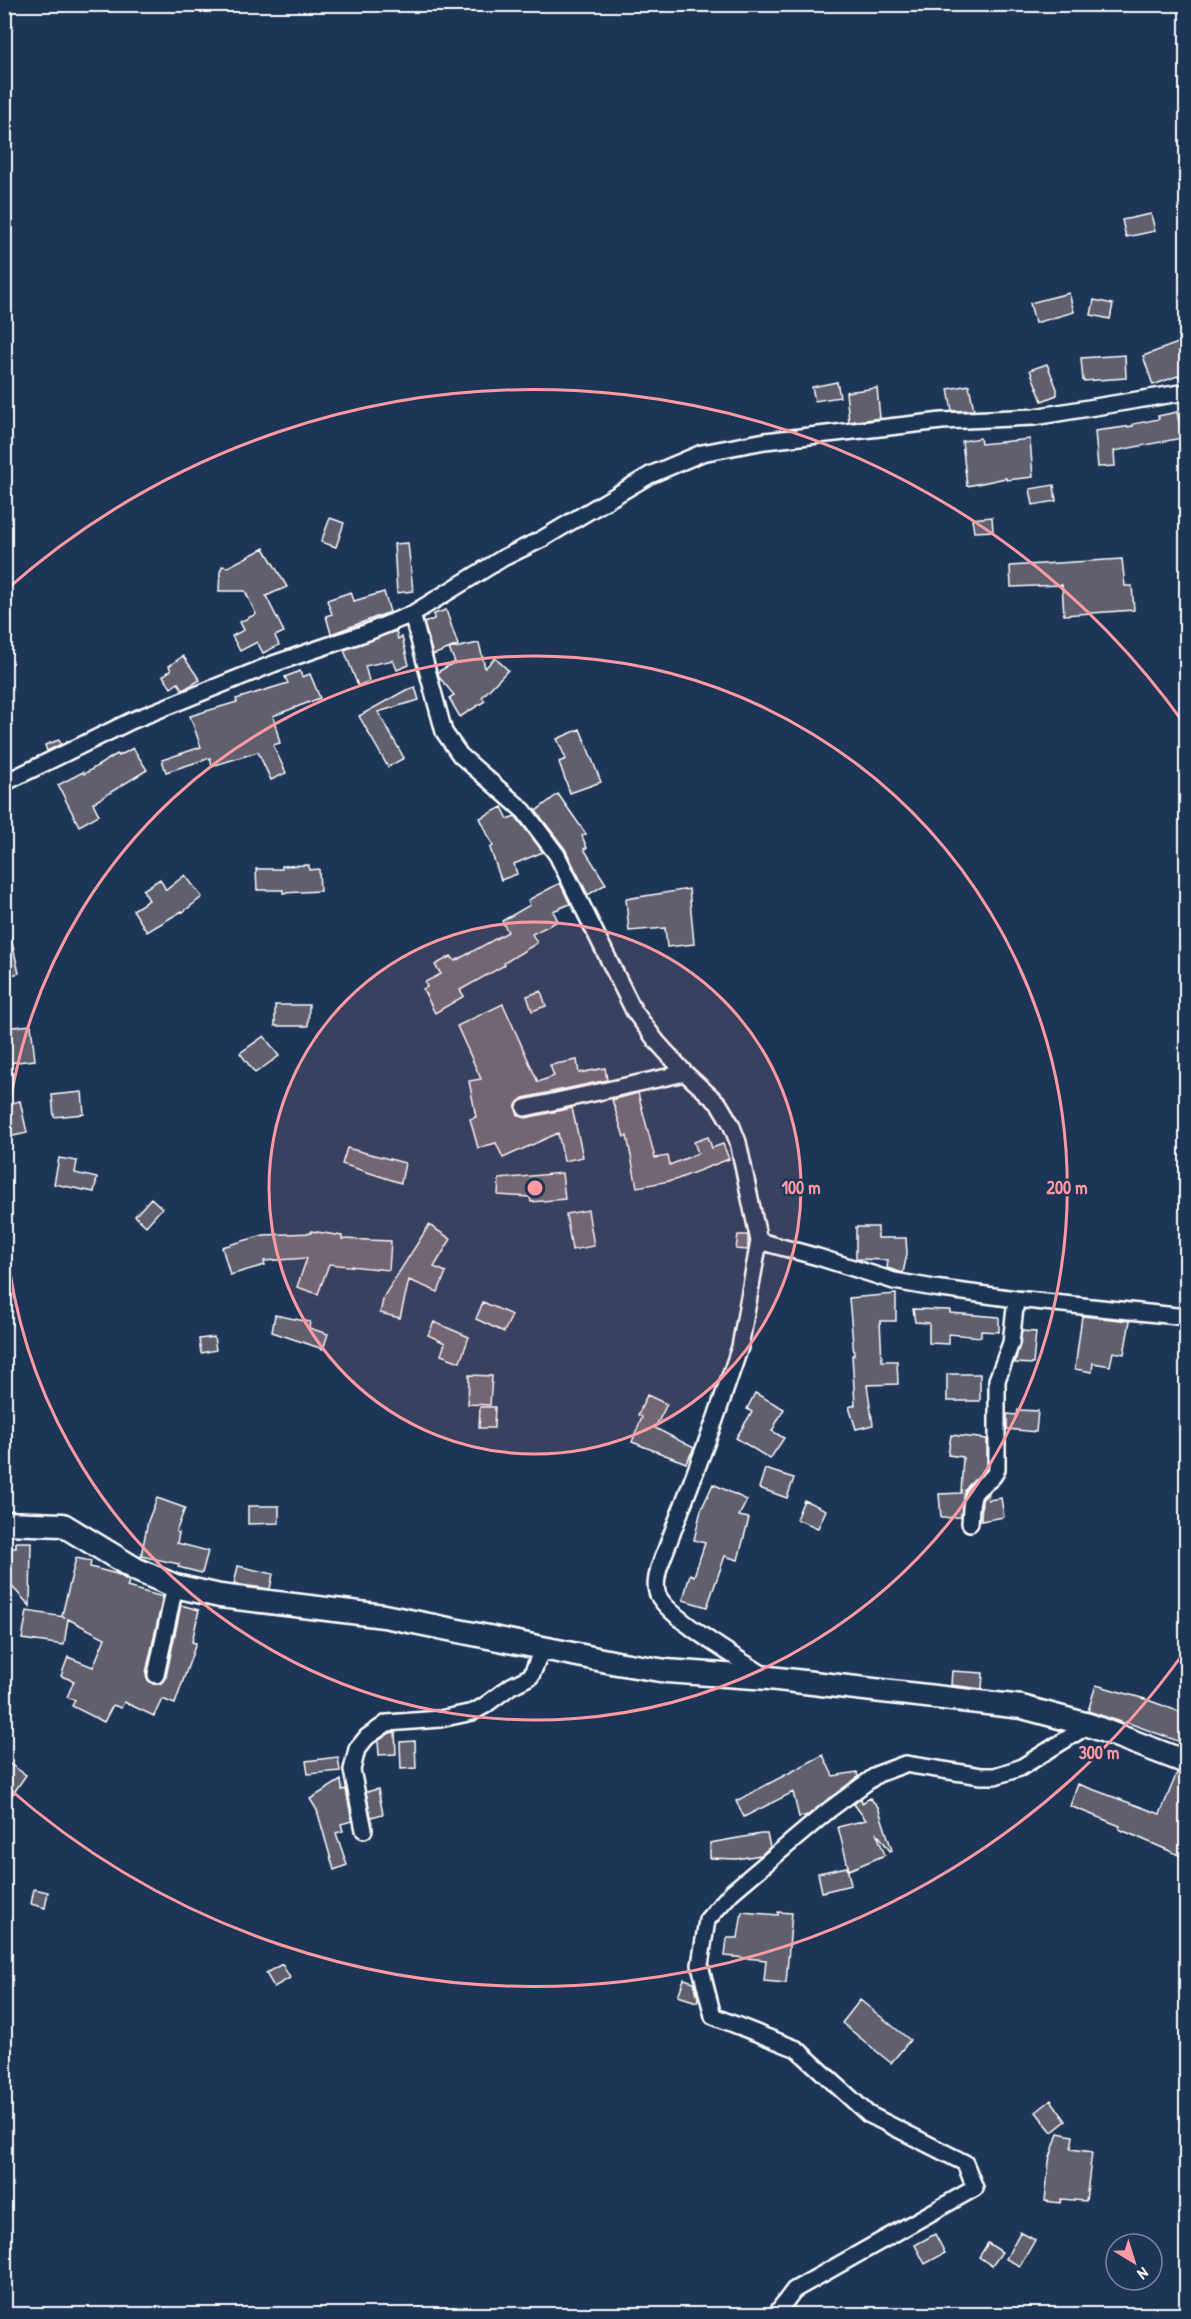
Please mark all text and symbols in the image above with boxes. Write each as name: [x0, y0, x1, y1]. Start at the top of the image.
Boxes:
text: 100 m: [781, 1175, 821, 1200]
text: 200 m: [1047, 1175, 1087, 1200]
centre of rings: [525, 1178, 545, 1198]
text: 300 m: [1079, 1740, 1119, 1765]
north arrow: [1104, 2232, 1164, 2292]
text: N: [1133, 2263, 1153, 2285]

